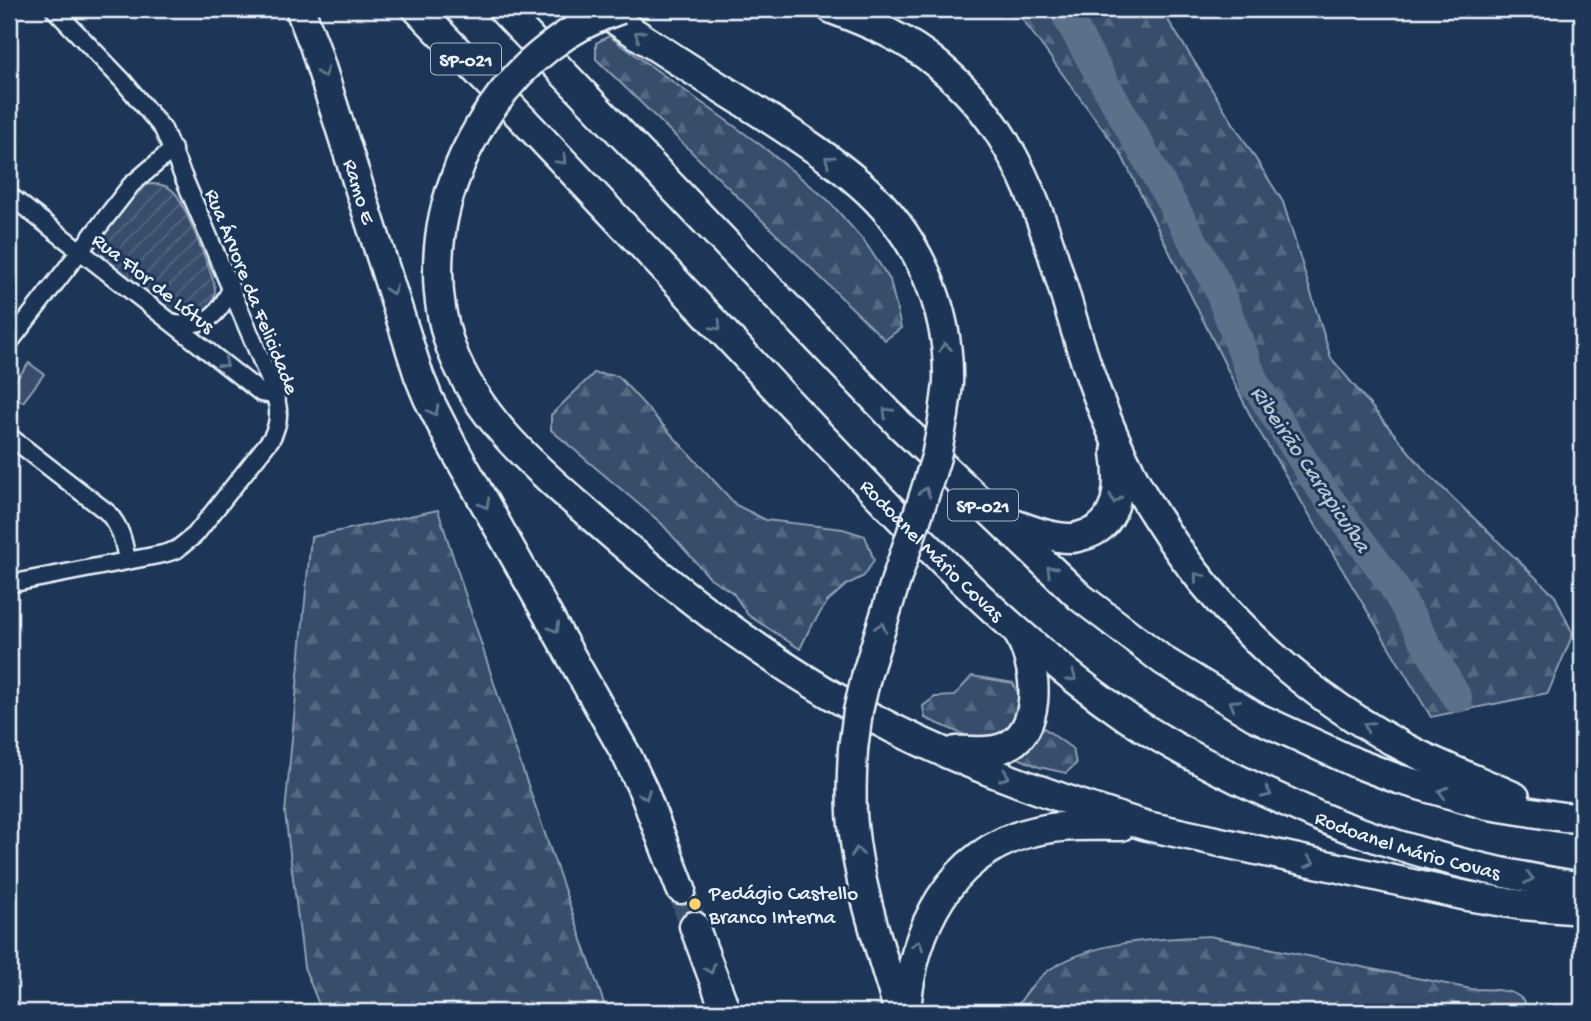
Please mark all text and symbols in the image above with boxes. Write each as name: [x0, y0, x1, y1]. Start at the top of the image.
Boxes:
one-way arrow: [634, 31, 647, 44]
road number: SP-021: [431, 44, 501, 74]
one-way arrow: [314, 67, 329, 79]
one-way arrow: [554, 152, 567, 165]
one-way arrow: [825, 155, 837, 168]
street label: Ramo E: [335, 157, 379, 229]
street label: Rua Árvore da Felicidade: [197, 186, 304, 400]
street label: Rua Flor de Lótus: [85, 229, 219, 341]
one-way arrow: [383, 283, 398, 295]
one-way arrow: [709, 318, 722, 331]
one-way arrow: [938, 341, 953, 353]
one-way arrow: [216, 355, 228, 368]
water label: Ribeirão Carapicuíba: [1243, 381, 1376, 559]
one-way arrow: [425, 404, 439, 416]
one-way arrow: [883, 407, 896, 420]
street label: Rodoanel Mário Covas: [853, 475, 1008, 629]
one-way arrow: [917, 486, 932, 498]
road number: SP-021: [948, 490, 1018, 520]
one-way arrow: [1109, 493, 1123, 505]
one-way arrow: [477, 497, 490, 509]
one-way arrow: [1046, 565, 1059, 578]
one-way arrow: [1194, 573, 1207, 585]
one-way arrow: [547, 621, 560, 634]
one-way arrow: [873, 621, 887, 633]
one-way arrow: [1064, 669, 1077, 681]
one-way arrow: [1229, 699, 1242, 712]
one-way arrow: [1363, 722, 1376, 735]
one-way arrow: [998, 768, 1010, 782]
one-way arrow: [1260, 785, 1272, 799]
one-way arrow: [1438, 786, 1450, 800]
one-way arrow: [636, 788, 650, 800]
street label: Rodoanel Mário Covas: [1310, 807, 1503, 888]
one-way arrow: [849, 846, 864, 858]
one-way arrow: [1304, 853, 1316, 868]
one-way arrow: [1523, 870, 1535, 885]
place label: Pedágio Castello Branco Interna: [708, 883, 858, 932]
marker: Pedágio Castello Branco Interna: [687, 896, 703, 912]
one-way arrow: [910, 940, 924, 952]
one-way arrow: [702, 963, 716, 975]

